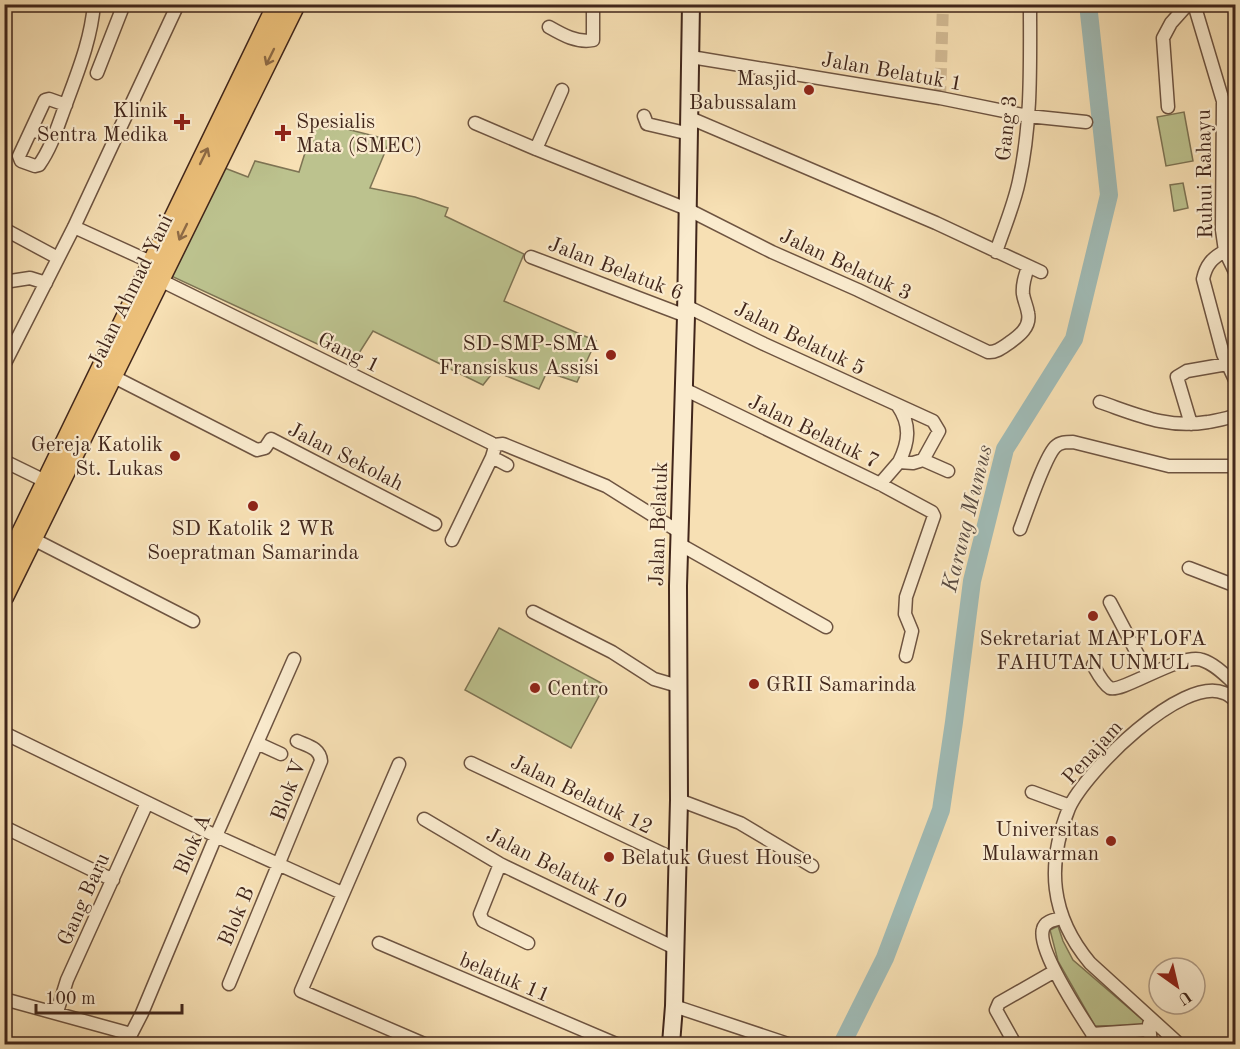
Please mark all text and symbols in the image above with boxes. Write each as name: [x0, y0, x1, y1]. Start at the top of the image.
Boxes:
one-way arrow: [264, 48, 276, 65]
street label: Jalan Belatuk 1: [820, 50, 964, 95]
place label: Masjid Babussalam: [689, 69, 797, 114]
marker: Masjid Babussalam: [802, 83, 816, 97]
street label: Gang 3: [994, 94, 1021, 162]
place label: Klinik Sentra Medika: [37, 101, 168, 146]
street label: Ruhui Rahayu: [1194, 109, 1217, 239]
place label: Spesialis Mata (SMEC): [296, 112, 422, 157]
marker: Klinik Sentra Medika: [173, 113, 191, 131]
marker: Spesialis Mata (SMEC): [274, 124, 292, 142]
one-way arrow: [198, 148, 210, 166]
street label: Jalan Ahmad Yani: [85, 212, 178, 372]
one-way arrow: [177, 222, 189, 240]
street label: Jalan Belatuk 3: [776, 226, 914, 305]
street label: Jalan Belatuk 6: [545, 234, 686, 305]
street label: Jalan Belatuk 5: [731, 299, 868, 380]
street label: Gang 1: [314, 329, 383, 377]
place label: SD-SMP-SMA Fransiskus Assisi: [439, 334, 599, 379]
marker: SD-SMP-SMA Fransiskus Assisi: [604, 348, 618, 362]
street label: Jalan Belatuk 7: [745, 392, 882, 473]
street label: Jalan Sekolah: [284, 419, 406, 495]
place label: Gereja Katolik St. Lukas: [31, 435, 163, 480]
water label: Karang Mumus: [939, 443, 997, 595]
marker: Gereja Katolik St. Lukas: [168, 449, 182, 463]
street label: Jalan Belatuk: [647, 461, 672, 587]
marker: SD Katolik 2 WR Soepratman Samarinda: [246, 499, 260, 513]
place label: SD Katolik 2 WR Soepratman Samarinda: [147, 519, 359, 564]
marker: Sekretariat MAPFLOFA FAHUTAN UNMUL: [1086, 609, 1100, 623]
place label: Sekretariat MAPFLOFA FAHUTAN UNMUL: [980, 629, 1206, 674]
place label: GRII Samarinda: [766, 675, 916, 696]
marker: GRII Samarinda: [747, 677, 761, 691]
place label: Centro: [547, 679, 608, 700]
marker: Centro: [528, 681, 542, 695]
street label: Penajam: [1059, 717, 1127, 789]
street label: Jalan Belatuk 12: [507, 752, 656, 839]
street label: Blok V: [268, 757, 311, 824]
street label: Blok A: [171, 811, 215, 878]
place label: Universitas Mulawarman: [982, 820, 1099, 865]
street label: Jalan Belatuk 10: [483, 825, 630, 914]
marker: Universitas Mulawarman: [1104, 834, 1118, 848]
place label: Belatuk Guest House: [621, 848, 812, 869]
street label: Gang Baru: [55, 850, 114, 949]
marker: Belatuk Guest House: [602, 850, 616, 864]
street label: Blok B: [216, 884, 259, 949]
street label: belatuk 11: [456, 950, 553, 1007]
north arrow: [1147, 956, 1207, 1016]
scale bar: [36, 977, 182, 1015]
text: U: [1174, 987, 1194, 1007]
text: 100 m: [45, 990, 96, 1008]

